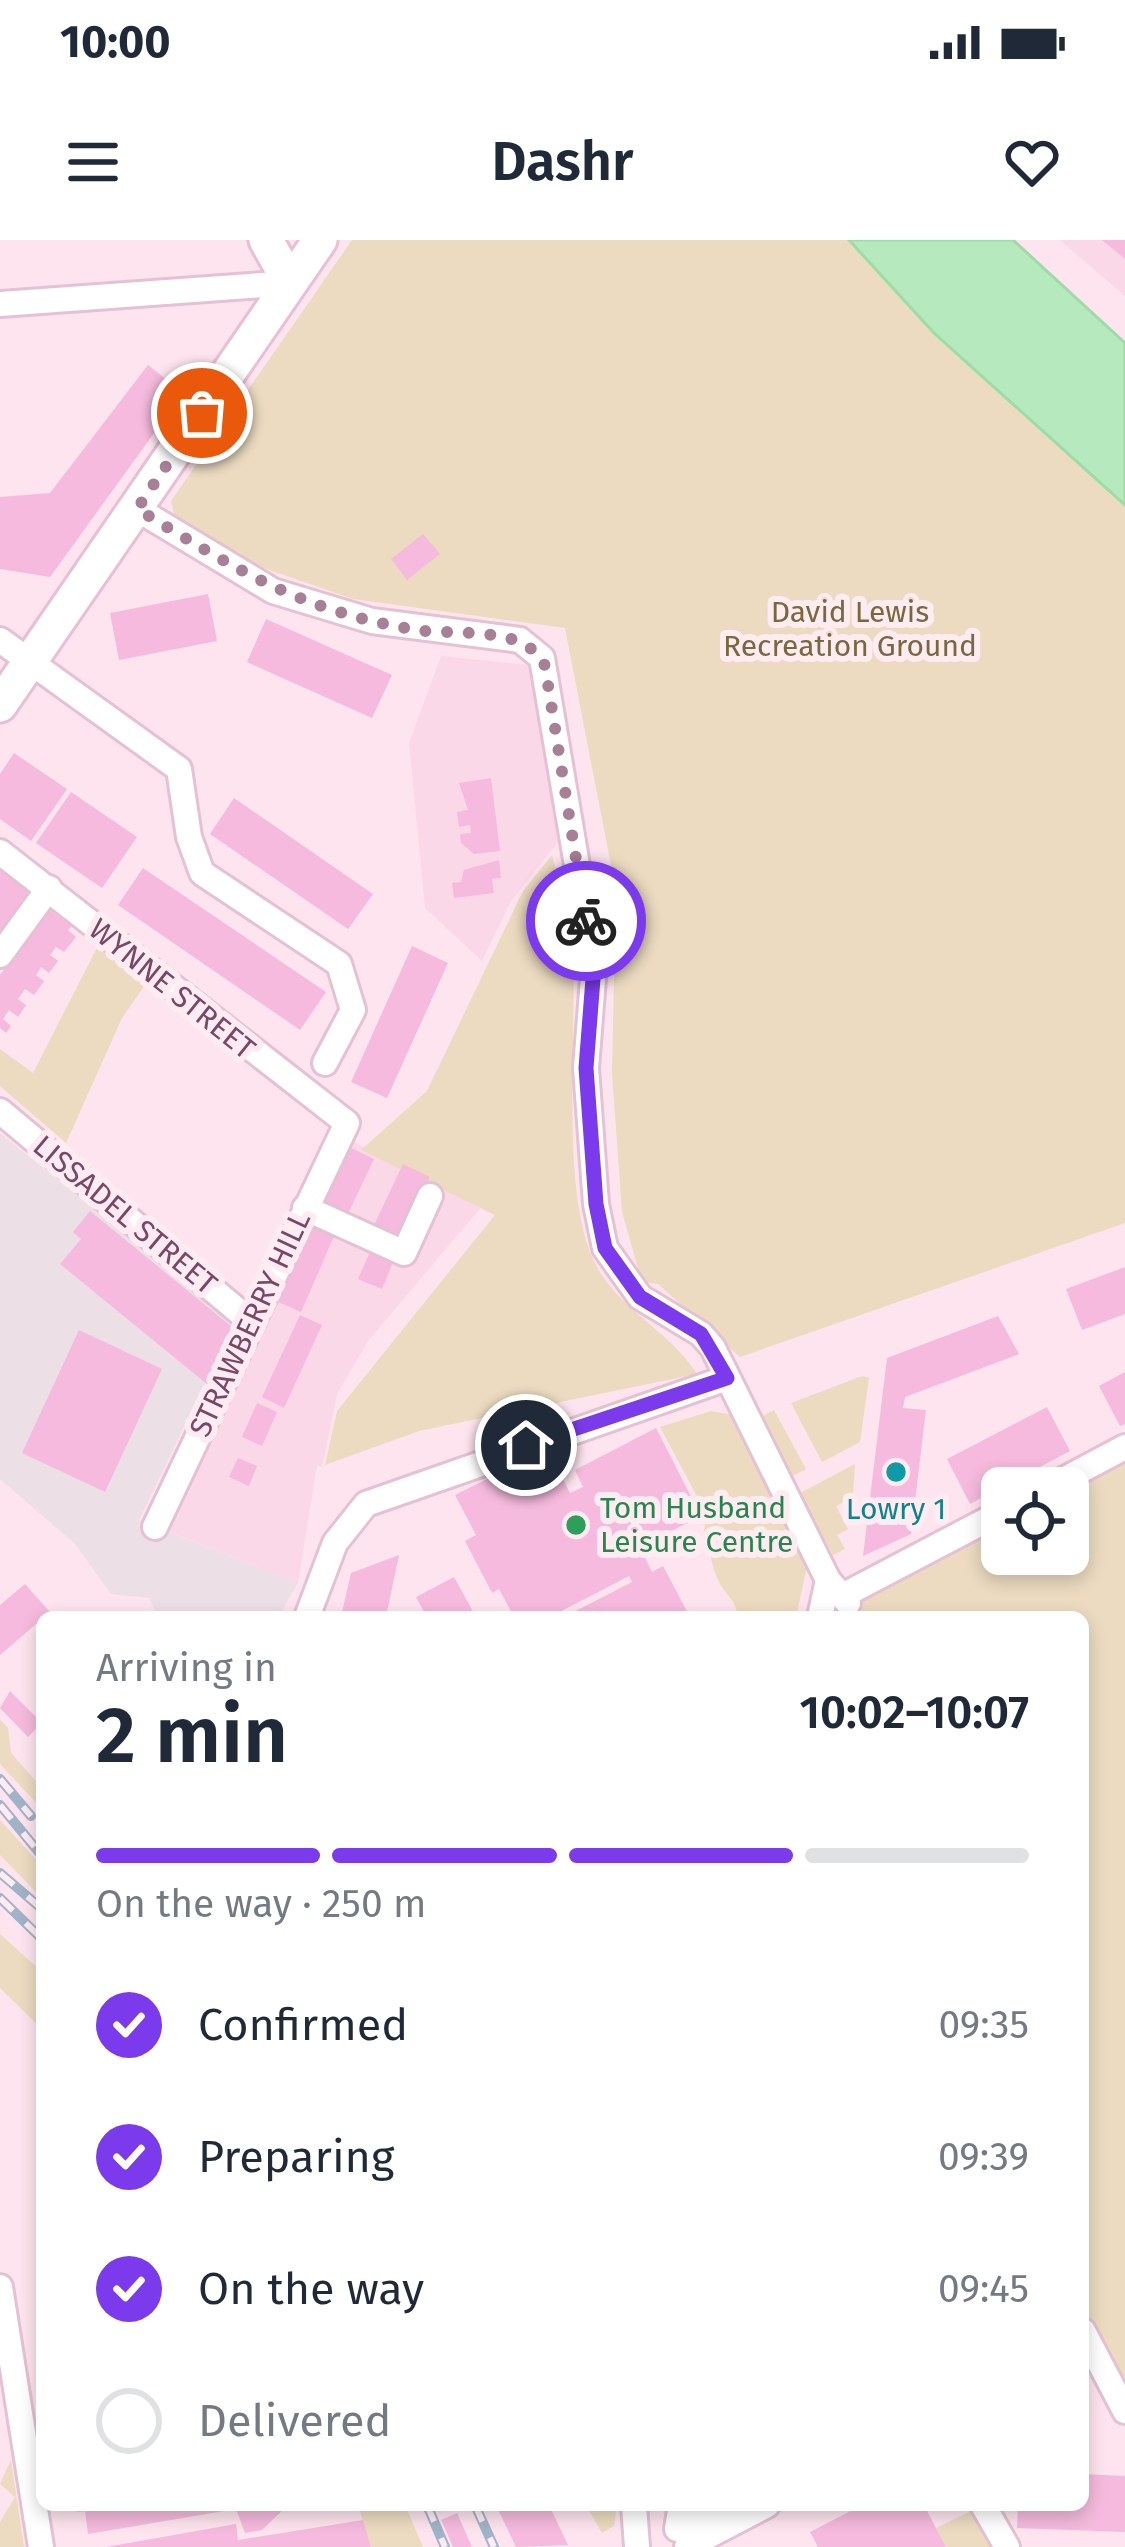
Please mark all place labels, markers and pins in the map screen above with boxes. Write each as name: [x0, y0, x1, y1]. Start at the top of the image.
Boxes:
pin: [151, 362, 253, 464]
pin: [475, 1394, 577, 1496]
marker: Lowry 1: [883, 1459, 909, 1485]
place label: Tom Husband Leisure Centre: [600, 1490, 793, 1560]
place label: Lowry 1: [846, 1491, 946, 1527]
marker: Tom Husband Leisure Centre: [563, 1512, 589, 1538]

